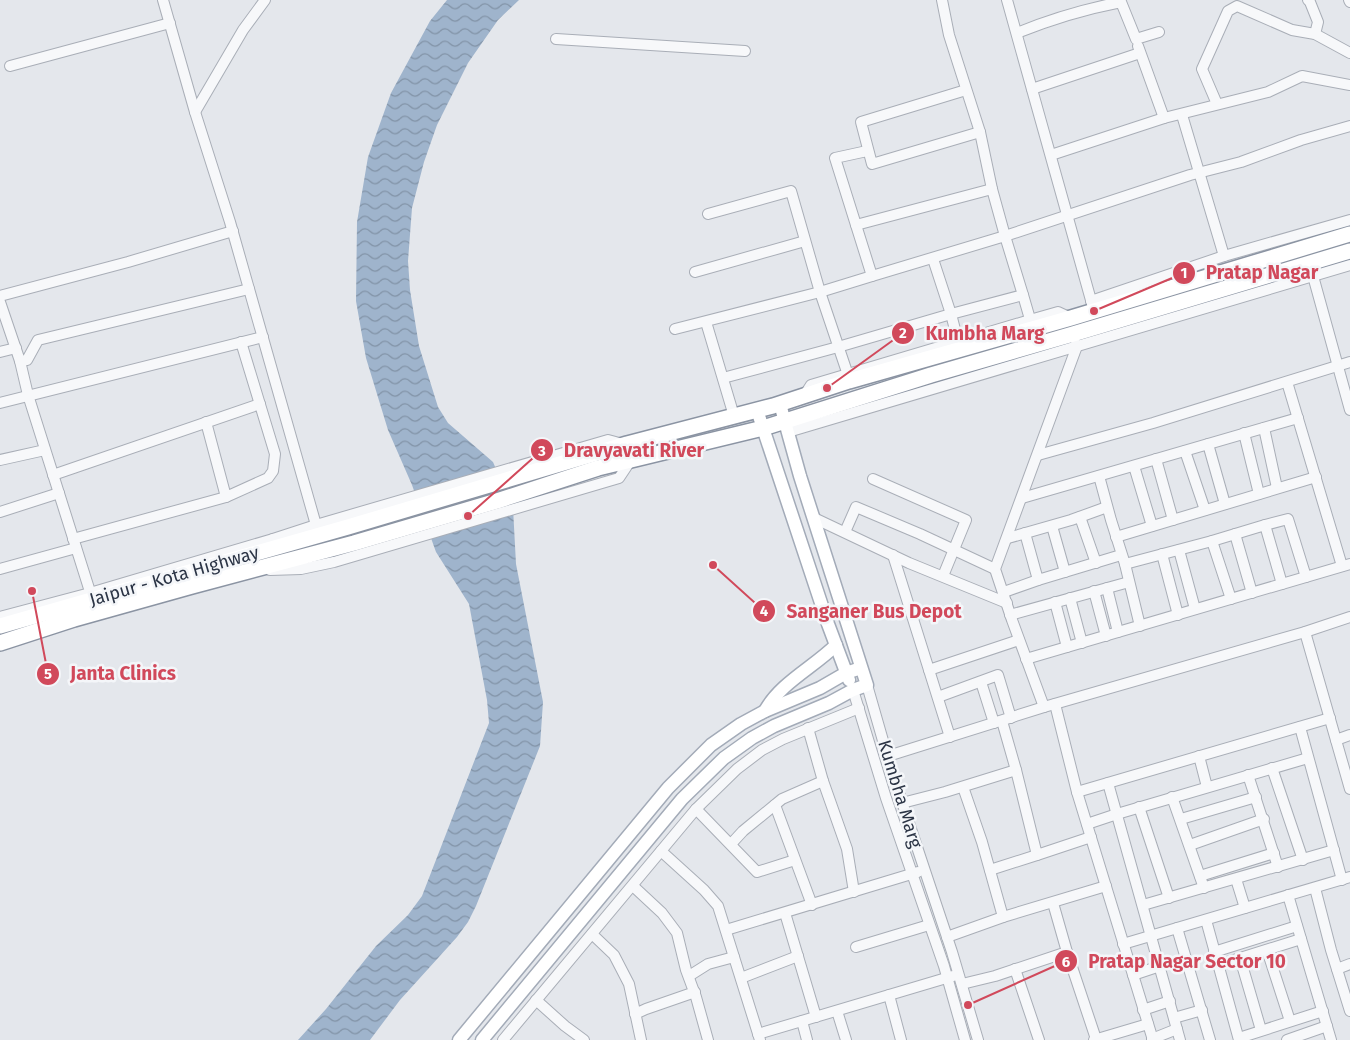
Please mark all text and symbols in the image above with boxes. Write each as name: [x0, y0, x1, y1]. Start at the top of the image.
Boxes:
callout: Pratap Nagar: [1171, 256, 1329, 290]
text: Pratap Nagar: [1206, 261, 1319, 284]
text: 1: [1181, 264, 1187, 282]
callout: Kumbha Marg: [890, 316, 1055, 350]
text: Kumbha Marg: [925, 322, 1045, 345]
text: 2: [899, 324, 907, 342]
callout: Dravyavati River: [529, 433, 715, 467]
text: Dravyavati River: [564, 439, 705, 462]
text: 3: [537, 442, 546, 460]
street label: Jaipur - Kota Highway: [87, 541, 261, 611]
callout: Sanganer Bus Depot: [752, 594, 972, 628]
text: Sanganer Bus Depot: [786, 600, 962, 623]
text: 4: [760, 602, 769, 620]
callout: Janta Clinics: [35, 657, 186, 691]
text: Janta Clinics: [69, 662, 176, 685]
text: 5: [44, 665, 52, 683]
street label: Kumbha Marg: [873, 737, 927, 851]
callout: Pratap Nagar Sector 10: [1053, 944, 1296, 978]
text: Pratap Nagar Sector 10: [1088, 950, 1286, 973]
text: 6: [1062, 953, 1071, 971]

